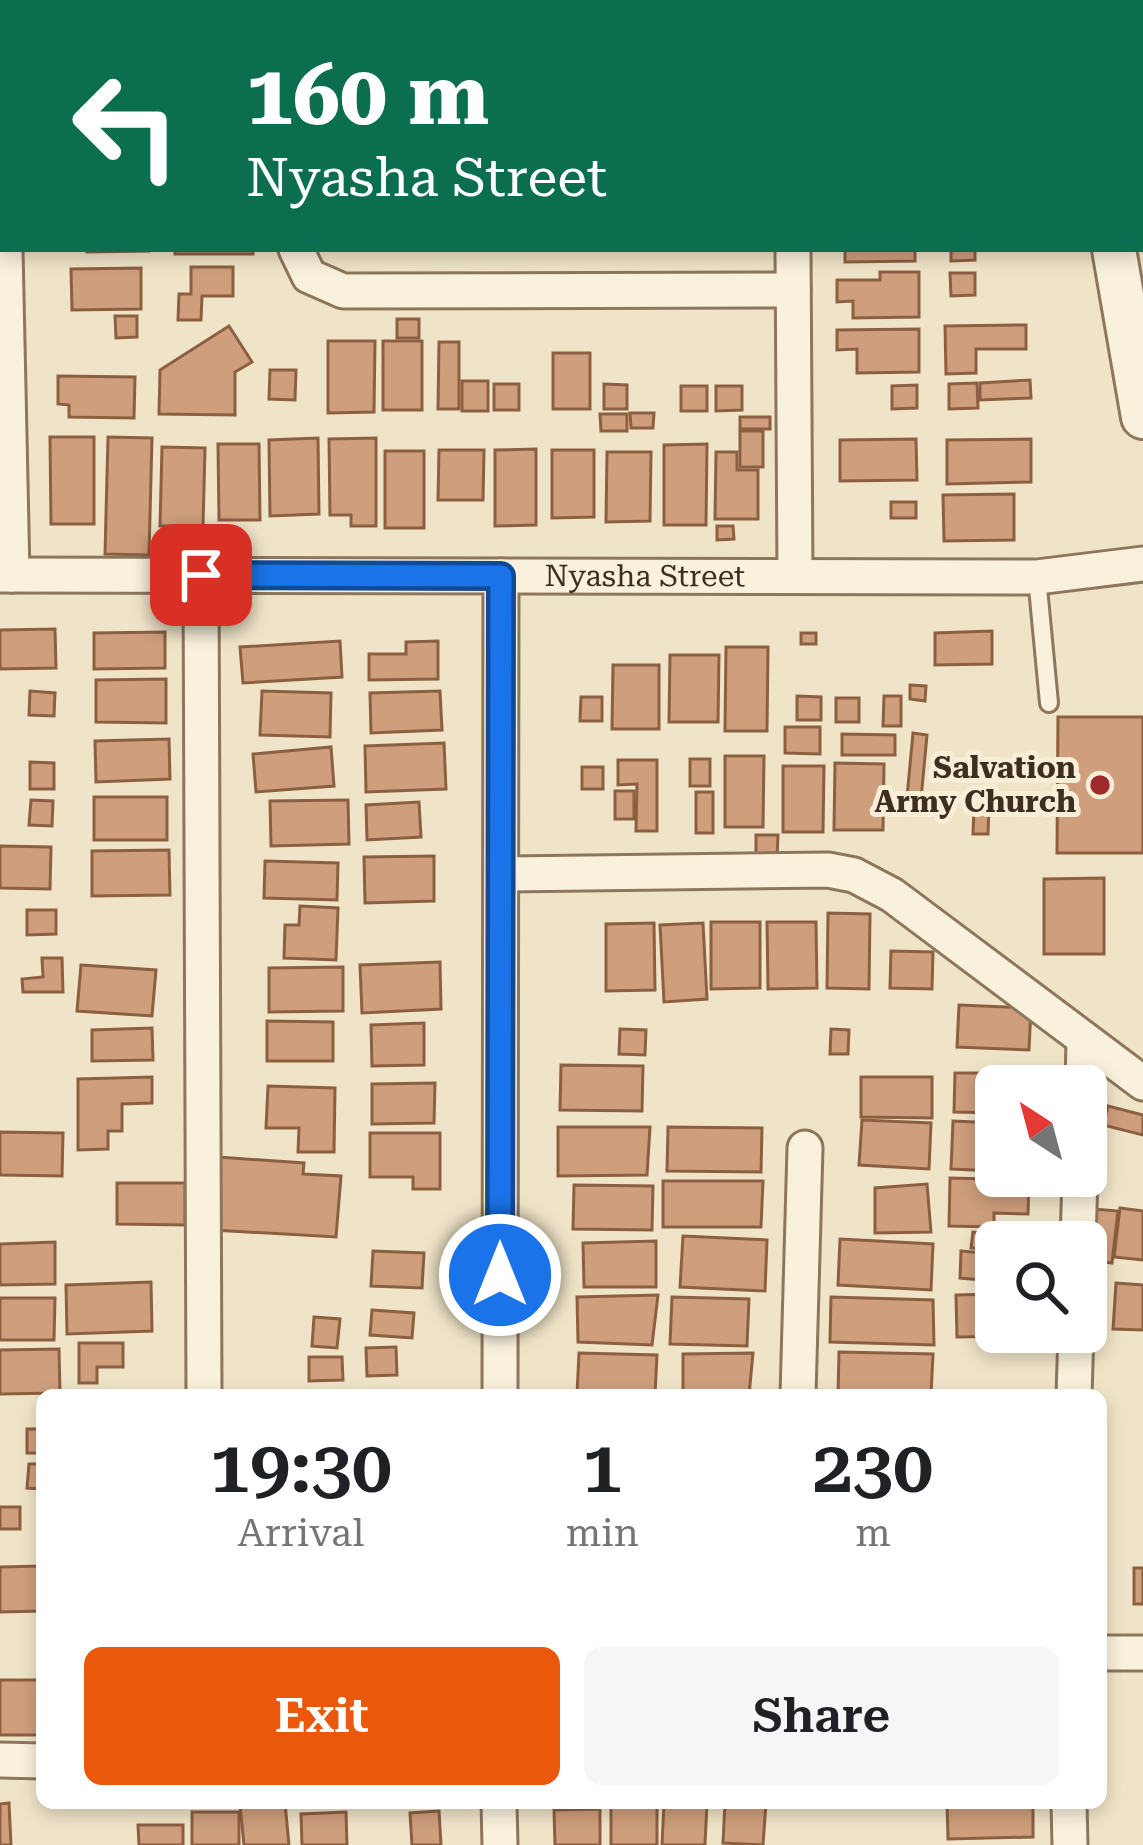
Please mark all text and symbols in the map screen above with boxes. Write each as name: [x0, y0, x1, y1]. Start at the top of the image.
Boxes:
text: 160 m: [246, 46, 489, 144]
icon: left: [48, 48, 204, 204]
text: Nyasha Street: [246, 146, 607, 209]
pin: [150, 524, 252, 626]
icon: arrive: [168, 542, 234, 608]
street label: Nyasha Street: [545, 558, 745, 593]
place label: Salvation Army Church: [875, 750, 1076, 819]
marker: Salvation Army Church: [1087, 772, 1113, 798]
north arrow: [975, 1065, 1107, 1197]
map controls: [975, 1065, 1107, 1353]
position arrow: [437, 1212, 563, 1338]
button: search: [975, 1221, 1107, 1353]
text: 19:30: [210, 1425, 392, 1510]
text: 1: [582, 1425, 622, 1510]
text: 230: [812, 1425, 933, 1510]
text: Arrival: [237, 1510, 364, 1556]
text: min: [566, 1510, 639, 1556]
text: m: [855, 1510, 891, 1556]
button: Exit: [84, 1647, 560, 1785]
button: Share: [584, 1647, 1059, 1785]

